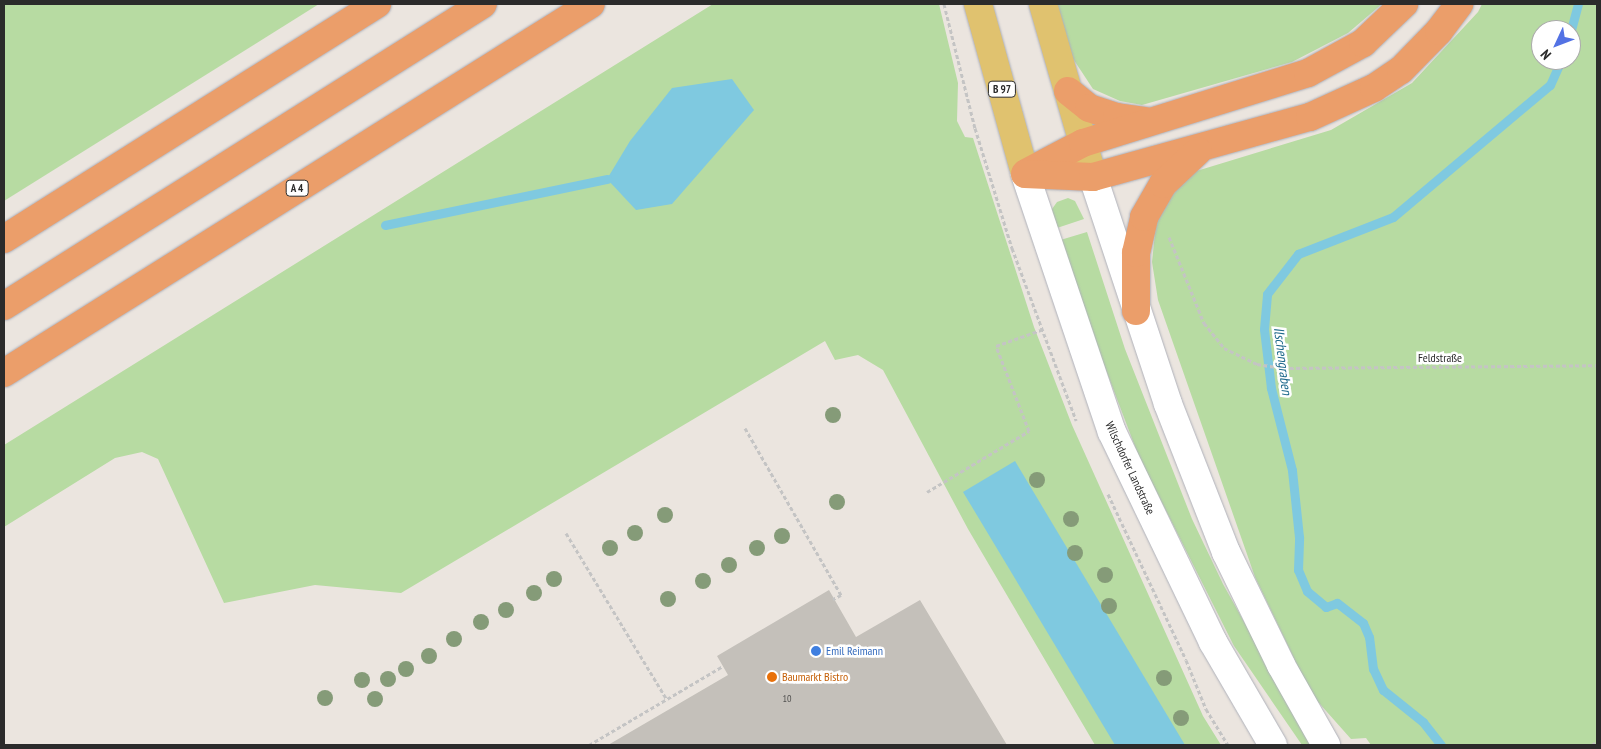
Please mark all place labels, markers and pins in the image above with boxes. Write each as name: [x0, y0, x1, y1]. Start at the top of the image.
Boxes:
place label: Emil Reimann: [826, 644, 883, 658]
marker: Emil Reimann: [810, 645, 822, 657]
place label: Baumarkt Bistro: [782, 670, 848, 684]
marker: Baumarkt Bistro: [766, 671, 778, 683]

